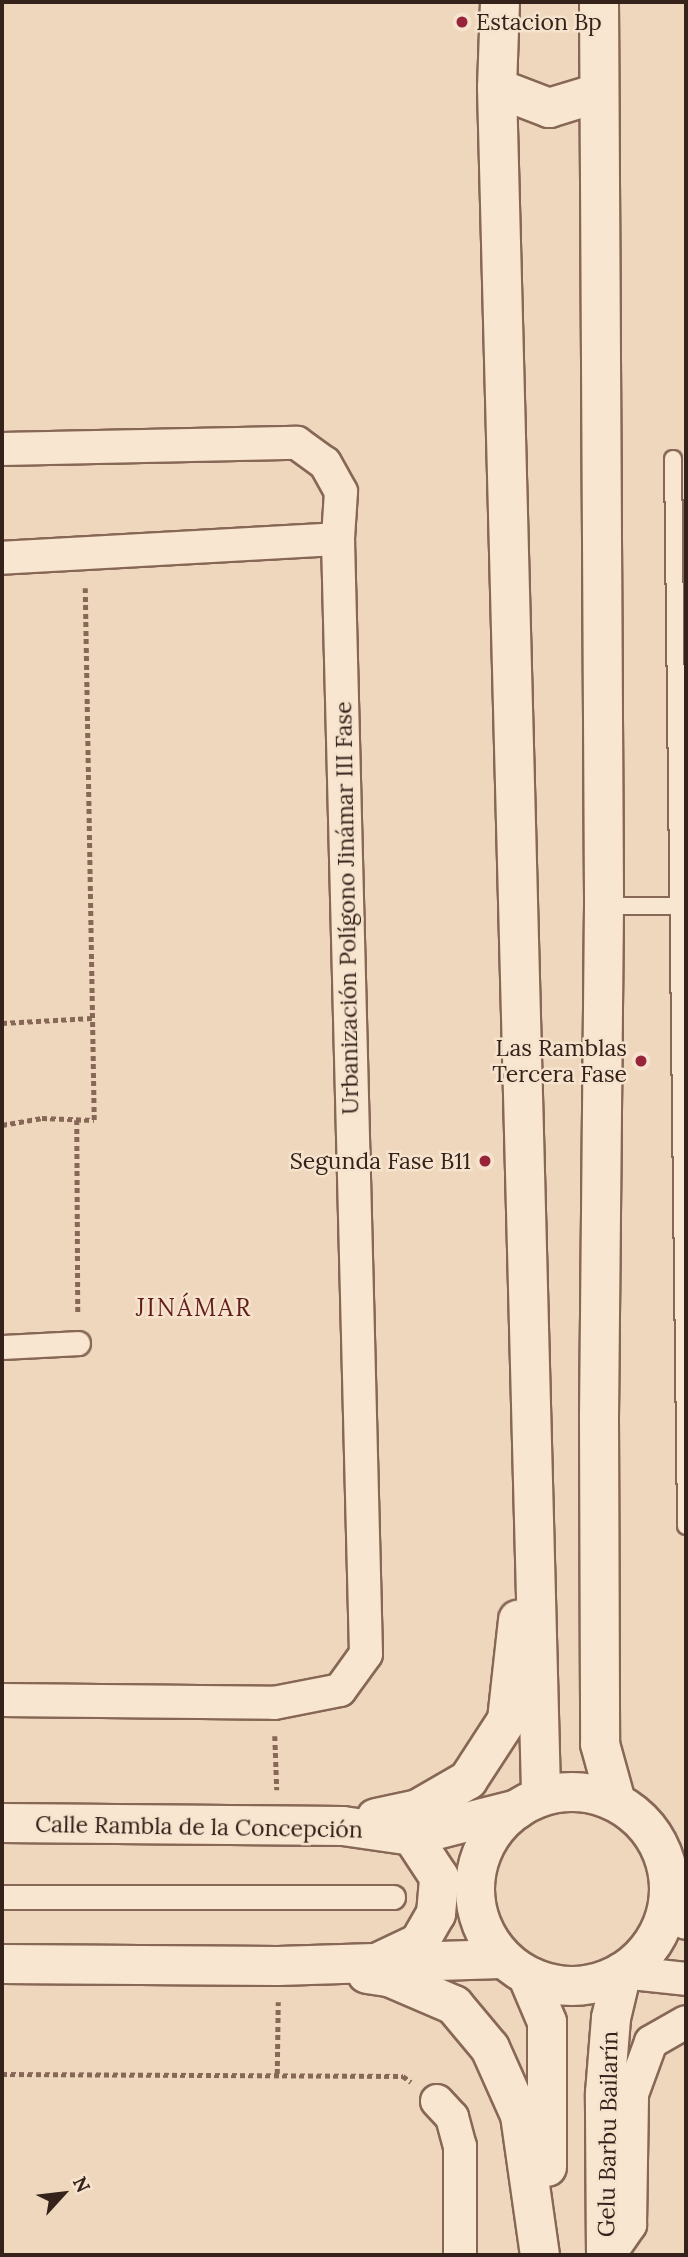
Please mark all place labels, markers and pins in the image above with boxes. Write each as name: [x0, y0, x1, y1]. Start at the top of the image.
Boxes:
place label: Estacion Bp: [476, 8, 602, 36]
marker: Estacion Bp: [454, 14, 470, 30]
place label: Las Ramblas Tercera Fase: [492, 1034, 627, 1088]
marker: Las Ramblas Tercera Fase: [633, 1053, 649, 1069]
place label: Segunda Fase B11: [290, 1147, 471, 1175]
marker: Segunda Fase B11: [477, 1153, 493, 1169]

